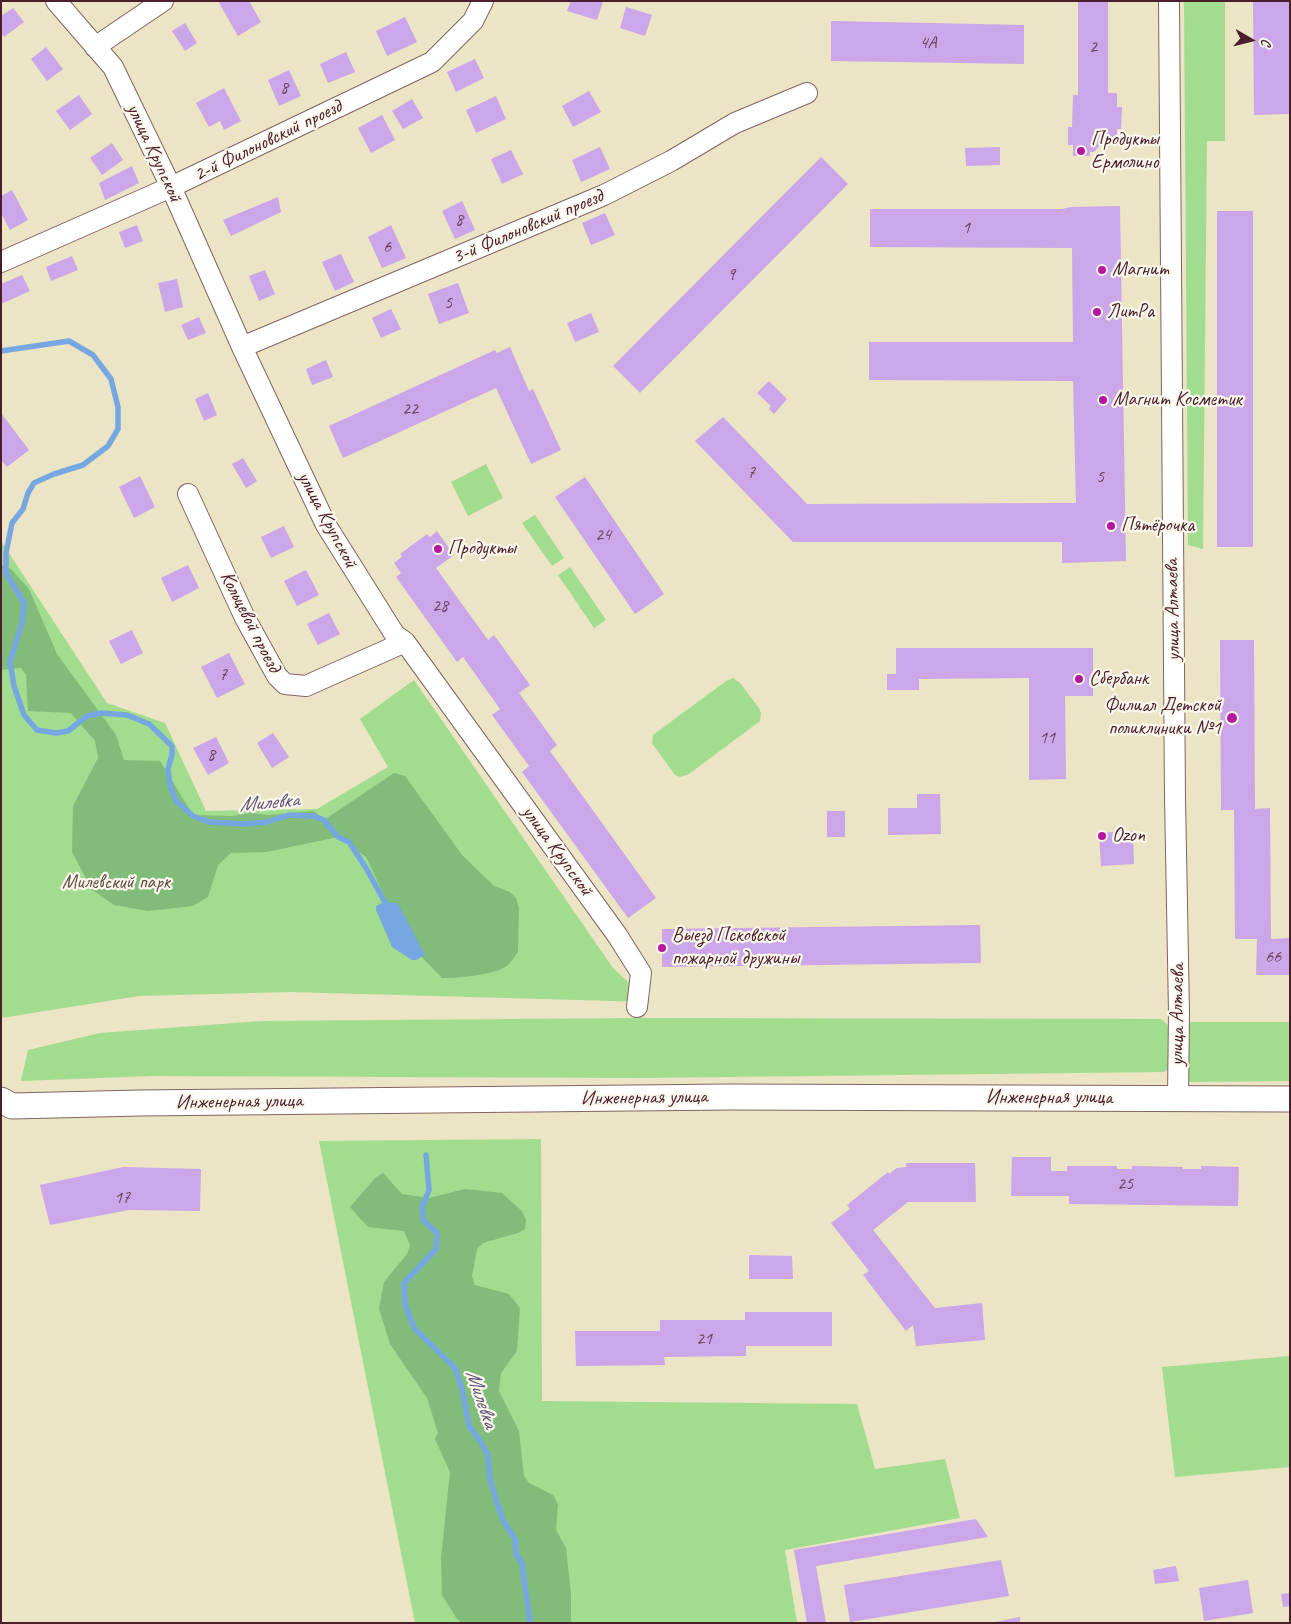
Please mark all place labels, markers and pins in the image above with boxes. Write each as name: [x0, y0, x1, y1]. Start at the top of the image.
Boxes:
place label: Продукты Ермолино: [1091, 128, 1159, 175]
marker: Продукты Ермолино: [1075, 145, 1087, 157]
place label: Магнит: [1112, 258, 1169, 282]
marker: Магнит: [1096, 264, 1108, 276]
place label: ЛитРа: [1107, 300, 1154, 324]
marker: ЛитРа: [1091, 306, 1103, 318]
place label: Магнит Косметик: [1113, 388, 1242, 412]
marker: Магнит Косметик: [1097, 394, 1109, 406]
place label: Пятёрочка: [1121, 514, 1194, 538]
marker: Пятёрочка: [1105, 520, 1117, 532]
place label: Продукты: [448, 537, 516, 561]
marker: Продукты: [432, 543, 444, 555]
place label: Сбербанк: [1089, 667, 1148, 691]
marker: Сбербанк: [1073, 673, 1085, 685]
place label: Филиал Детской поликлиники №1: [1104, 694, 1221, 741]
marker: Филиал Детской поликлиники №1: [1225, 711, 1239, 725]
place label: Ozon: [1112, 824, 1145, 848]
marker: Ozon: [1096, 830, 1108, 842]
place label: Выезд Псковской пожарной дружины: [672, 924, 799, 971]
marker: Выезд Псковской пожарной дружины: [656, 942, 668, 954]

